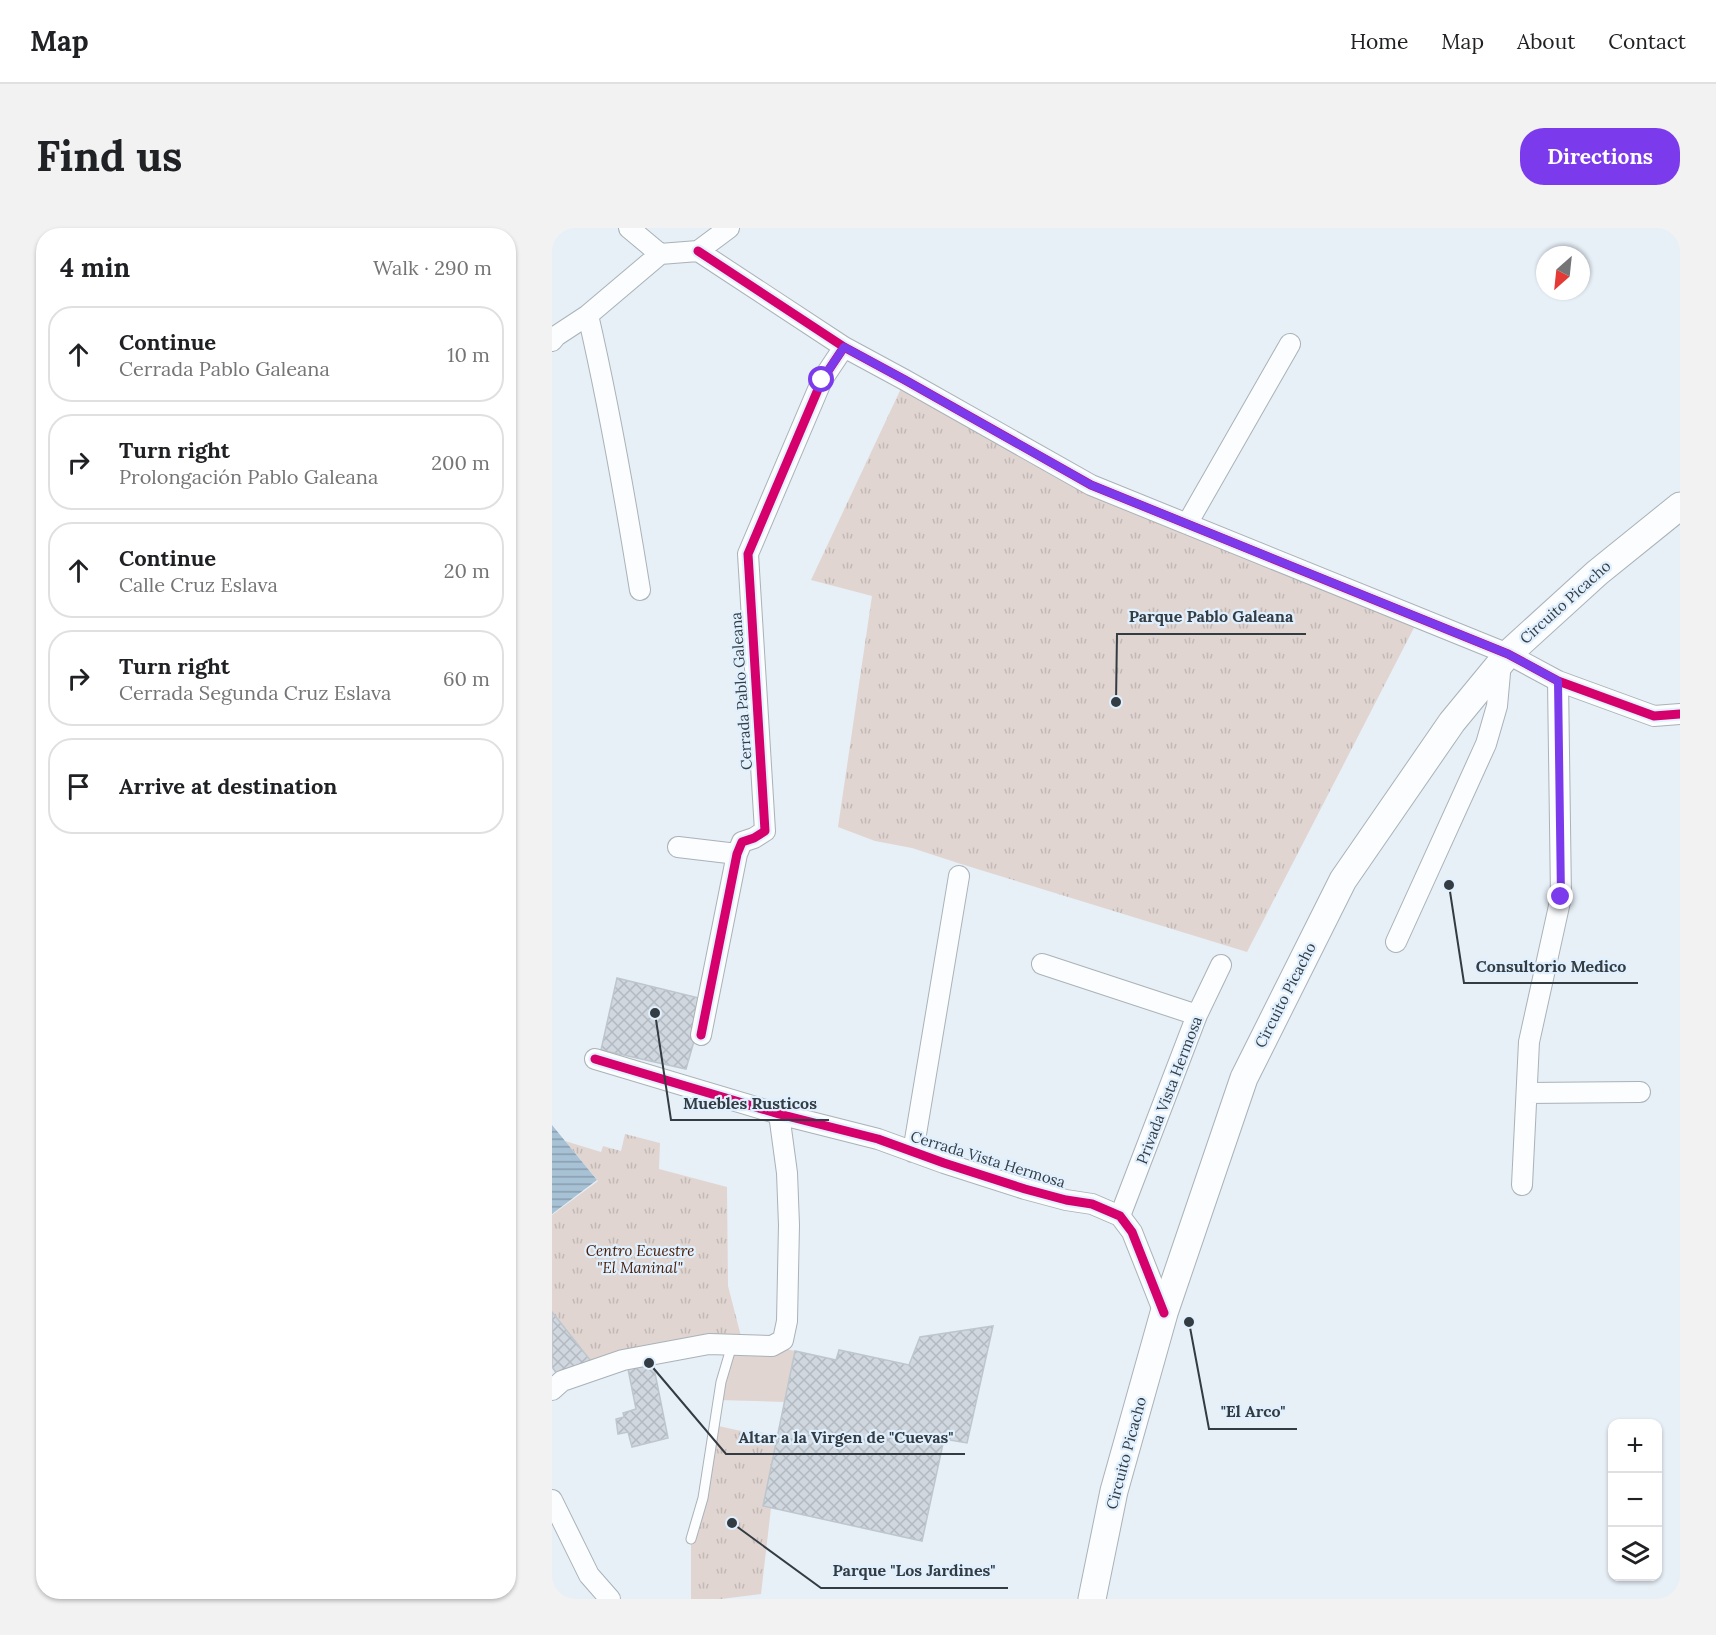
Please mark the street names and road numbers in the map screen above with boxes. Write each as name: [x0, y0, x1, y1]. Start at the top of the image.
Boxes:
street label: Circuito Picacho: [1516, 556, 1615, 648]
street label: Cerrada Pablo Galeana: [726, 611, 756, 771]
street label: Circuito Picacho: [1250, 939, 1320, 1051]
street label: Privada Vista Hermosa: [1132, 1013, 1206, 1167]
street label: Cerrada Vista Hermosa: [908, 1126, 1068, 1192]
street label: Circuito Picacho: [1102, 1394, 1150, 1511]

